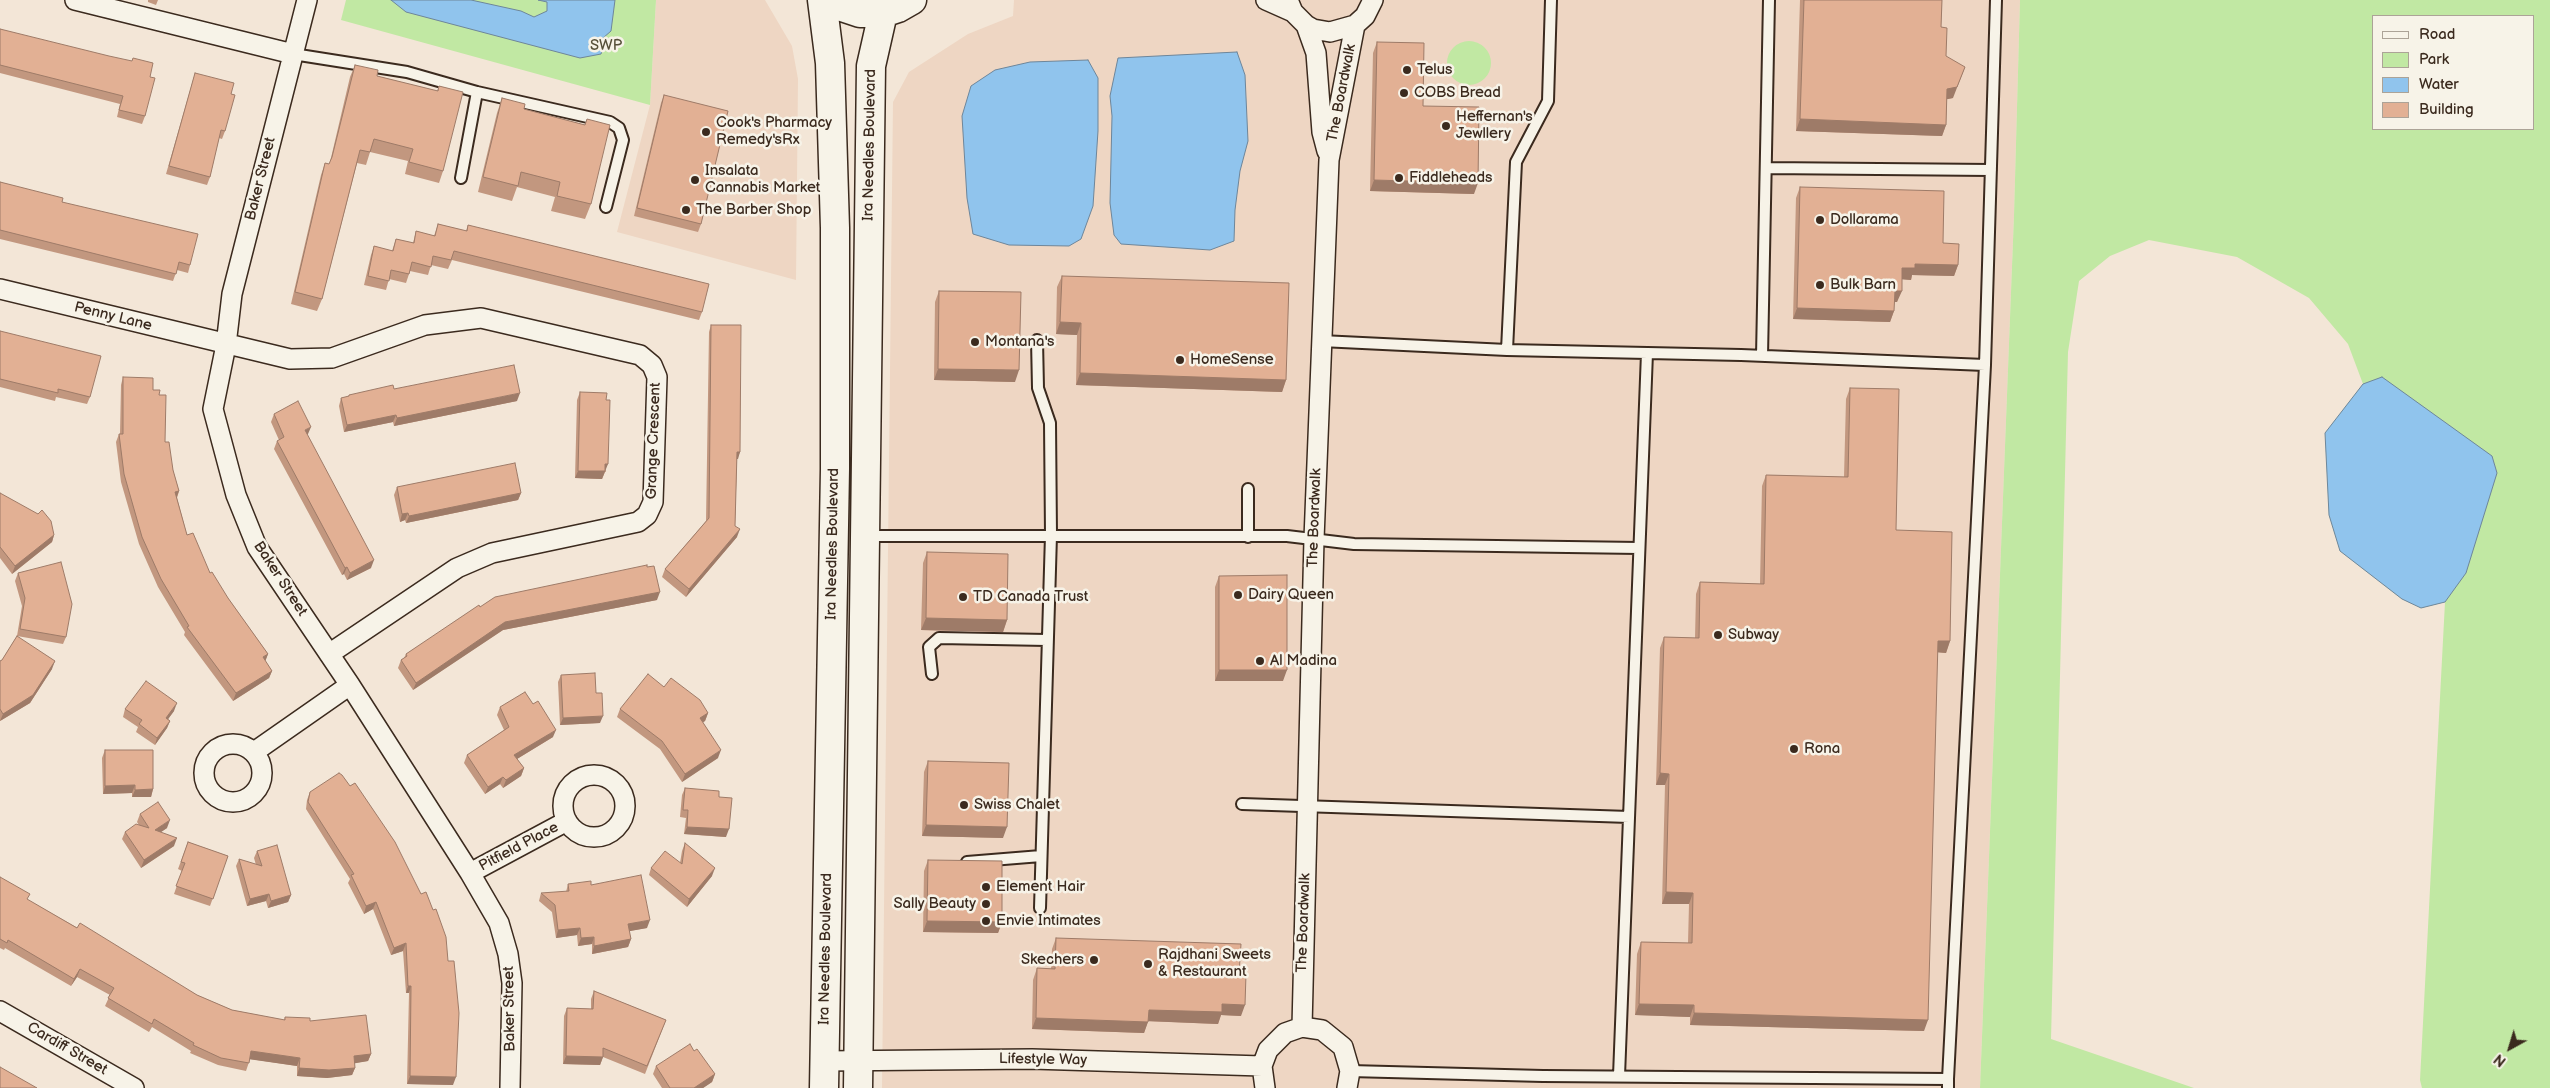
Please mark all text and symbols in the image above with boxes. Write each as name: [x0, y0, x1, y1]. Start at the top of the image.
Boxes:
legend: [2372, 15, 2535, 130]
text: Road: [2419, 25, 2455, 44]
park label: SWP: [590, 37, 622, 55]
street label: The Boardwalk: [1324, 42, 1360, 144]
text: Park: [2419, 50, 2449, 69]
place label: Telus: [1417, 61, 1452, 79]
marker: Telus: [1401, 64, 1413, 76]
street label: Ira Needles Boulevard: [860, 69, 880, 221]
text: Water: [2419, 75, 2459, 94]
place label: COBS Bread: [1414, 84, 1501, 102]
marker: COBS Bread: [1398, 87, 1410, 99]
text: Building: [2419, 100, 2474, 119]
place label: Heffernan's Jewllery: [1456, 108, 1533, 143]
place label: Cook's Pharmacy Remedy'sRx: [716, 114, 832, 149]
marker: Heffernan's Jewllery: [1440, 120, 1452, 132]
marker: Cook's Pharmacy Remedy'sRx: [700, 126, 712, 138]
street label: Baker Street: [242, 135, 280, 223]
place label: Insalata Cannabis Market: [705, 162, 820, 197]
place label: Fiddleheads: [1409, 169, 1492, 187]
marker: Fiddleheads: [1393, 172, 1405, 184]
marker: Insalata Cannabis Market: [689, 174, 701, 186]
place label: The Barber Shop: [696, 201, 811, 219]
marker: The Barber Shop: [680, 204, 692, 216]
place label: Dollarama: [1830, 211, 1899, 229]
marker: Dollarama: [1814, 214, 1826, 226]
place label: Bulk Barn: [1830, 276, 1896, 294]
marker: Bulk Barn: [1814, 279, 1826, 291]
street label: Penny Lane: [72, 299, 154, 335]
place label: Montana's: [985, 333, 1054, 351]
marker: Montana's: [969, 336, 981, 348]
place label: HomeSense: [1190, 351, 1274, 369]
marker: HomeSense: [1174, 354, 1186, 366]
street label: Grange Crescent: [643, 382, 665, 500]
street label: Ira Needles Boulevard: [823, 468, 843, 620]
street label: The Boardwalk: [1304, 468, 1326, 568]
street label: Baker Street: [249, 538, 311, 620]
place label: Dairy Queen: [1248, 586, 1334, 604]
place label: TD Canada Trust: [973, 588, 1088, 606]
marker: Dairy Queen: [1232, 589, 1244, 601]
marker: TD Canada Trust: [957, 591, 969, 603]
place label: Subway: [1728, 626, 1779, 644]
marker: Subway: [1712, 629, 1724, 641]
place label: Al Madina: [1270, 652, 1337, 670]
marker: Al Madina: [1254, 655, 1266, 667]
place label: Rona: [1804, 740, 1840, 758]
marker: Rona: [1788, 743, 1800, 755]
place label: Swiss Chalet: [974, 796, 1060, 814]
marker: Swiss Chalet: [958, 799, 970, 811]
street label: Pitfield Place: [476, 818, 562, 876]
street label: Ira Needles Boulevard: [816, 873, 836, 1025]
street label: The Boardwalk: [1293, 873, 1315, 973]
place label: Element Hair: [996, 878, 1085, 896]
marker: Element Hair: [980, 881, 992, 893]
place label: Sally Beauty: [894, 895, 976, 913]
marker: Sally Beauty: [980, 898, 992, 910]
place label: Envie Intimates: [996, 912, 1101, 930]
marker: Envie Intimates: [980, 915, 992, 927]
place label: Rajdhani Sweets & Restaurant: [1158, 946, 1271, 981]
place label: Skechers: [1021, 951, 1084, 969]
marker: Skechers: [1088, 954, 1100, 966]
marker: Rajdhani Sweets & Restaurant: [1142, 958, 1154, 970]
street label: Baker Street: [500, 966, 520, 1052]
street label: Cardiff Street: [24, 1019, 110, 1079]
north arrow: [2485, 1023, 2535, 1073]
street label: Lifestyle Way: [999, 1050, 1087, 1070]
text: N: [2491, 1050, 2510, 1070]

